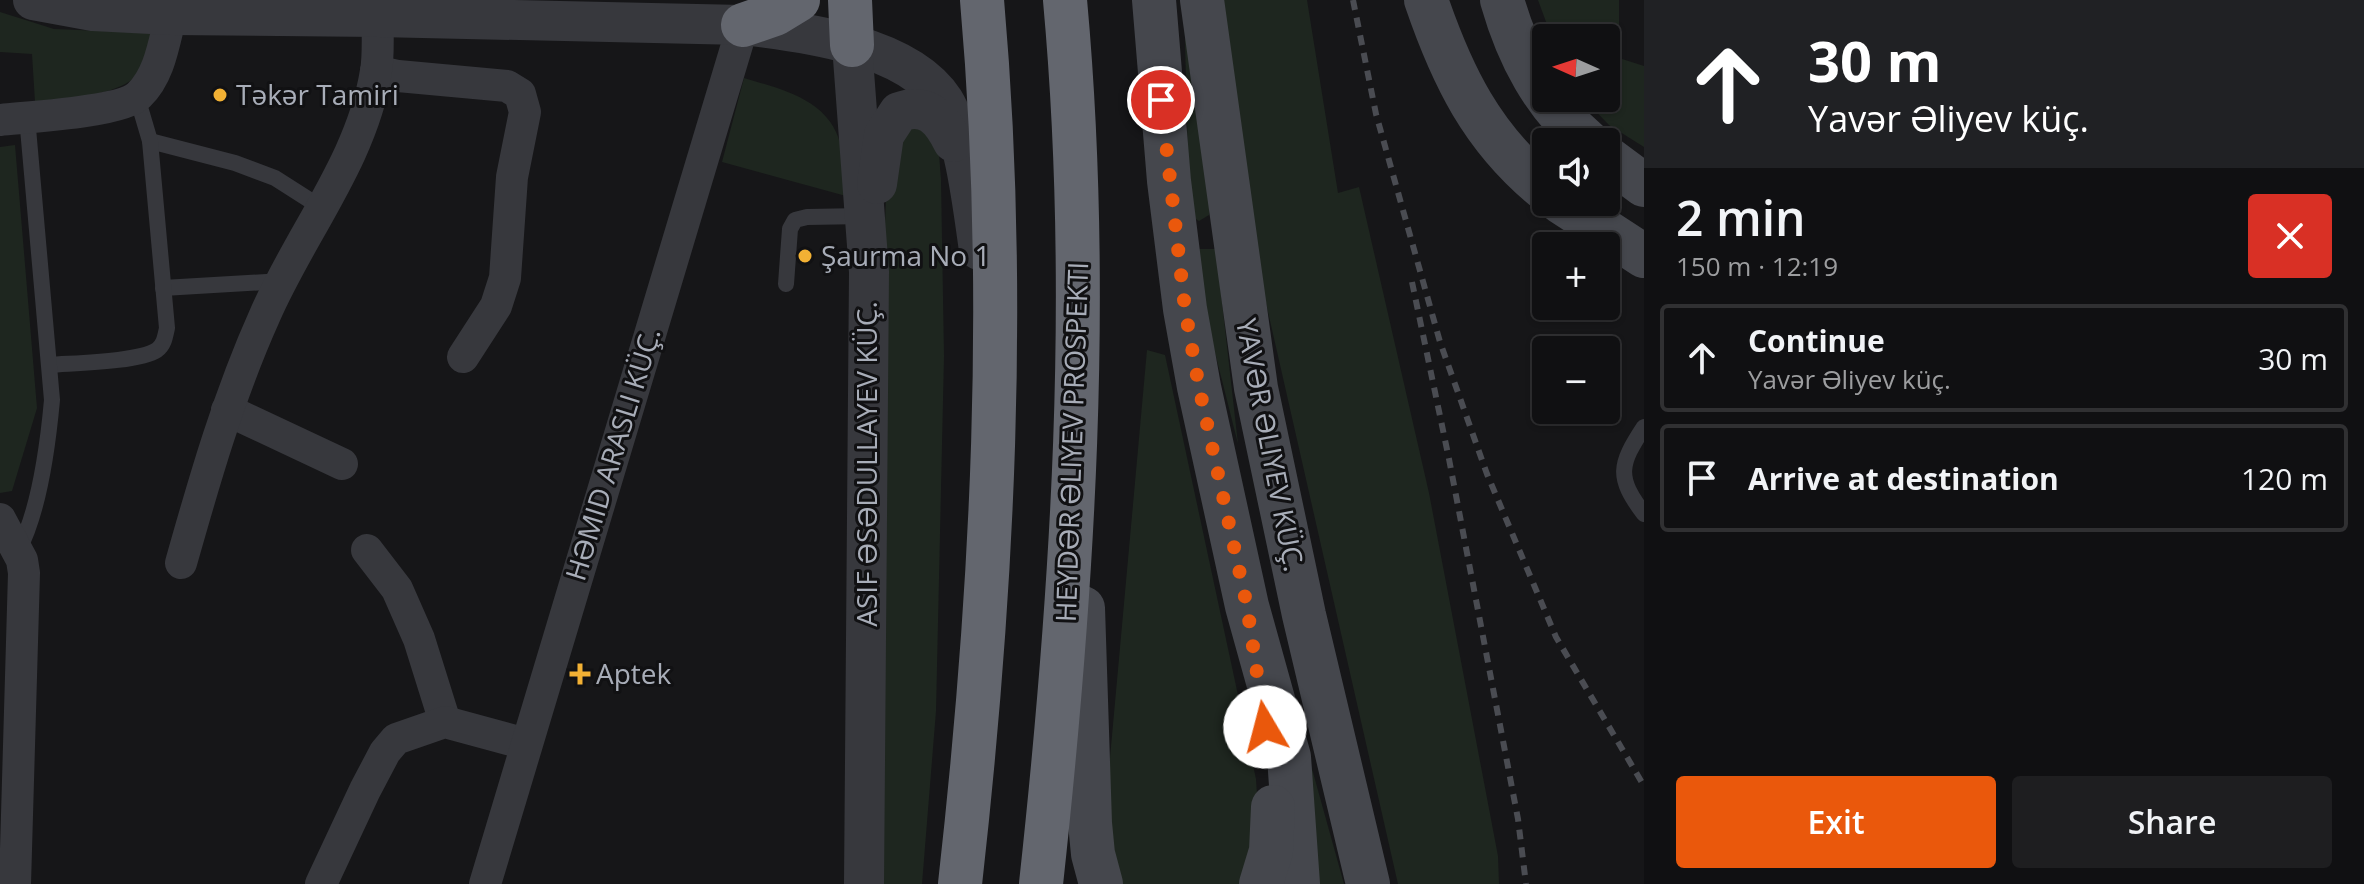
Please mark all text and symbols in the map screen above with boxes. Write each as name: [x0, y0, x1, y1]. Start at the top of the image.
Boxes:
text: 30 m: [1808, 22, 1942, 98]
north arrow: [1532, 24, 1620, 112]
map controls: [1532, 24, 1620, 424]
icon: ahead: [1676, 32, 1780, 136]
pin: [1127, 66, 1195, 134]
place label: Təkər Tamiri: [236, 75, 399, 113]
icon: arrive: [1139, 78, 1183, 122]
marker: Təkər Tamiri: [211, 86, 229, 104]
text: Yavər Əliyev küç.: [1808, 94, 2089, 143]
button: sound: [1532, 128, 1620, 216]
text: 2 min: [1676, 185, 1806, 250]
button: close: [2248, 194, 2332, 278]
button: +: [1532, 232, 1620, 320]
place label: Şaurma No 1: [821, 236, 991, 274]
marker: Şaurma No 1: [796, 247, 814, 265]
text: 150 m · 12:19: [1676, 248, 1838, 284]
street label: HEYDƏR ƏLIYEV PROSPEKTI: [1046, 261, 1096, 623]
street label: ASIF ƏSƏDULLAYEV KÜÇ.: [847, 301, 885, 627]
street label: YAVƏR ƏLIYEV KÜÇ.: [1228, 315, 1314, 575]
text: Continue: [1748, 320, 1885, 361]
street label: HƏMID ARASLI KÜÇ.: [555, 323, 669, 585]
button: −: [1532, 336, 1620, 424]
icon: ahead: [1680, 336, 1724, 380]
text: 30 m: [2258, 338, 2328, 379]
text: Yavər Əliyev küç.: [1748, 361, 1951, 397]
icon: arrive: [1680, 456, 1724, 500]
text: Arrive at destination: [1748, 458, 2059, 499]
text: 120 m: [2241, 458, 2328, 499]
place label: Aptek: [596, 654, 672, 692]
marker: Aptek: [571, 665, 589, 683]
position arrow: [1223, 685, 1307, 769]
button: Exit: [1676, 776, 1996, 868]
button: Share: [2012, 776, 2332, 868]

